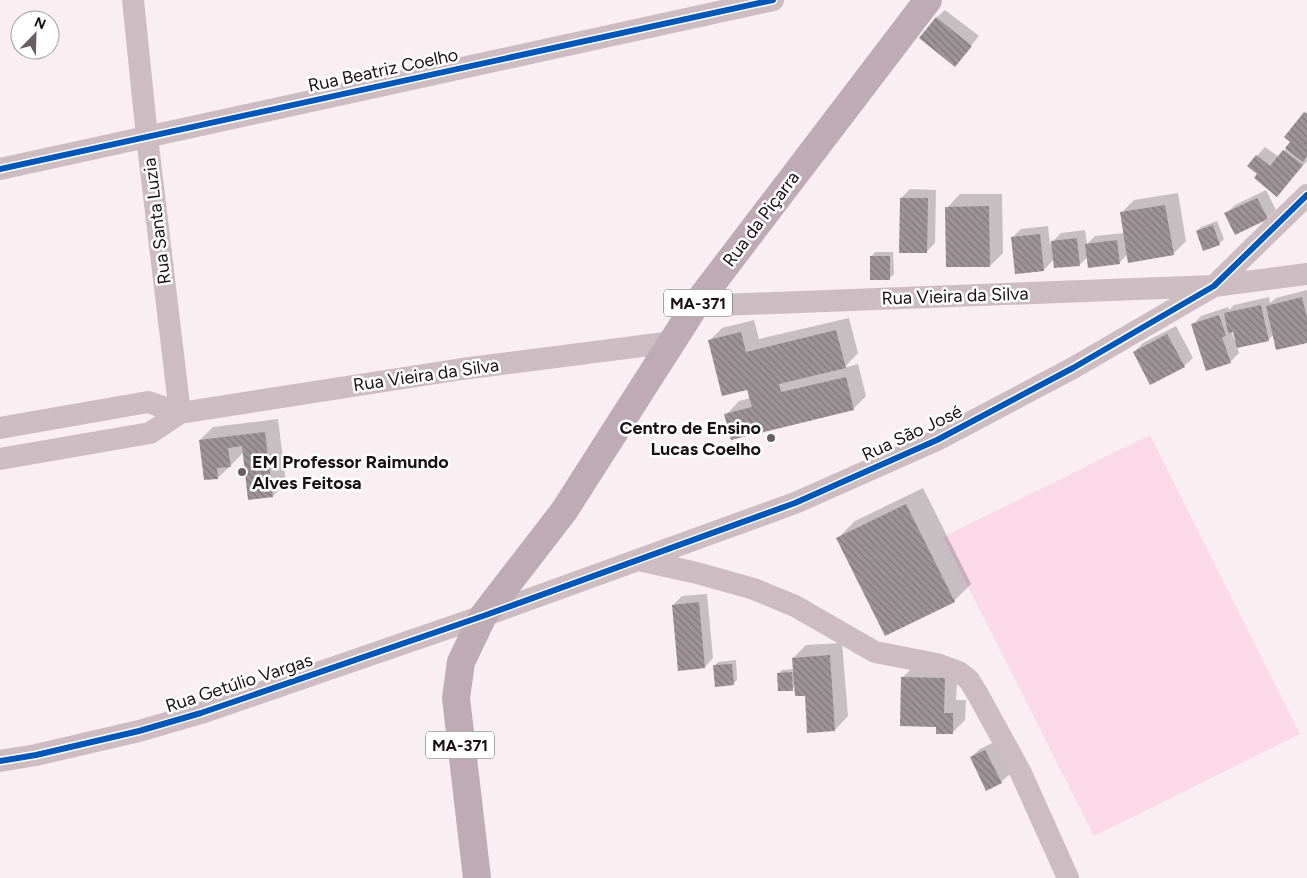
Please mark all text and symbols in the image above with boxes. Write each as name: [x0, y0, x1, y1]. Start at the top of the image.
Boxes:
north arrow: [10, 10, 60, 60]
text: N: [32, 14, 48, 33]
street label: Rua Beatriz Coelho: [306, 43, 460, 97]
street label: Rua Santa Luzia: [138, 157, 176, 285]
street label: Rua da Piçarra: [718, 167, 804, 271]
street label: Rua Vieira da Silva: [881, 282, 1029, 310]
road number: MA-371: [664, 290, 732, 316]
street label: Rua Vieira da Silva: [352, 354, 500, 396]
street label: Rua São José: [858, 400, 966, 466]
place label: Centro de Ensino Lucas Coelho: [619, 417, 761, 460]
marker: Centro de Ensino Lucas Coelho: [765, 432, 777, 444]
place label: EM Professor Raimundo Alves Feitosa: [252, 451, 449, 494]
marker: EM Professor Raimundo Alves Feitosa: [236, 466, 248, 478]
street label: Rua Getúlio Vargas: [163, 649, 315, 717]
road number: MA-371: [426, 732, 494, 758]

